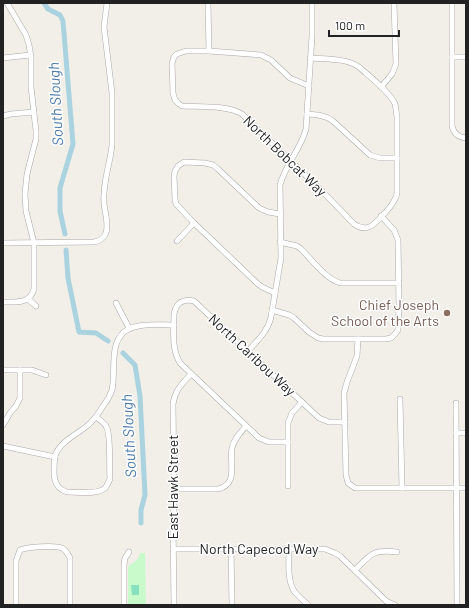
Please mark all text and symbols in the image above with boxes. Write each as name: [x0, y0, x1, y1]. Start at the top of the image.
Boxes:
scale bar: [329, 12, 399, 38]
text: 100 m: [335, 18, 365, 32]
water label: South Slough: [44, 62, 66, 146]
street label: North Bobcat Way: [240, 112, 331, 200]
place label: Chief Joseph School of the Arts: [331, 296, 439, 329]
marker: Chief Joseph School of the Arts: [442, 308, 452, 318]
street label: North Caribou Way: [205, 310, 300, 400]
water label: South Slough: [117, 394, 139, 478]
street label: East Hawk Street: [164, 435, 181, 539]
street label: North Capecod Way: [200, 540, 319, 557]

